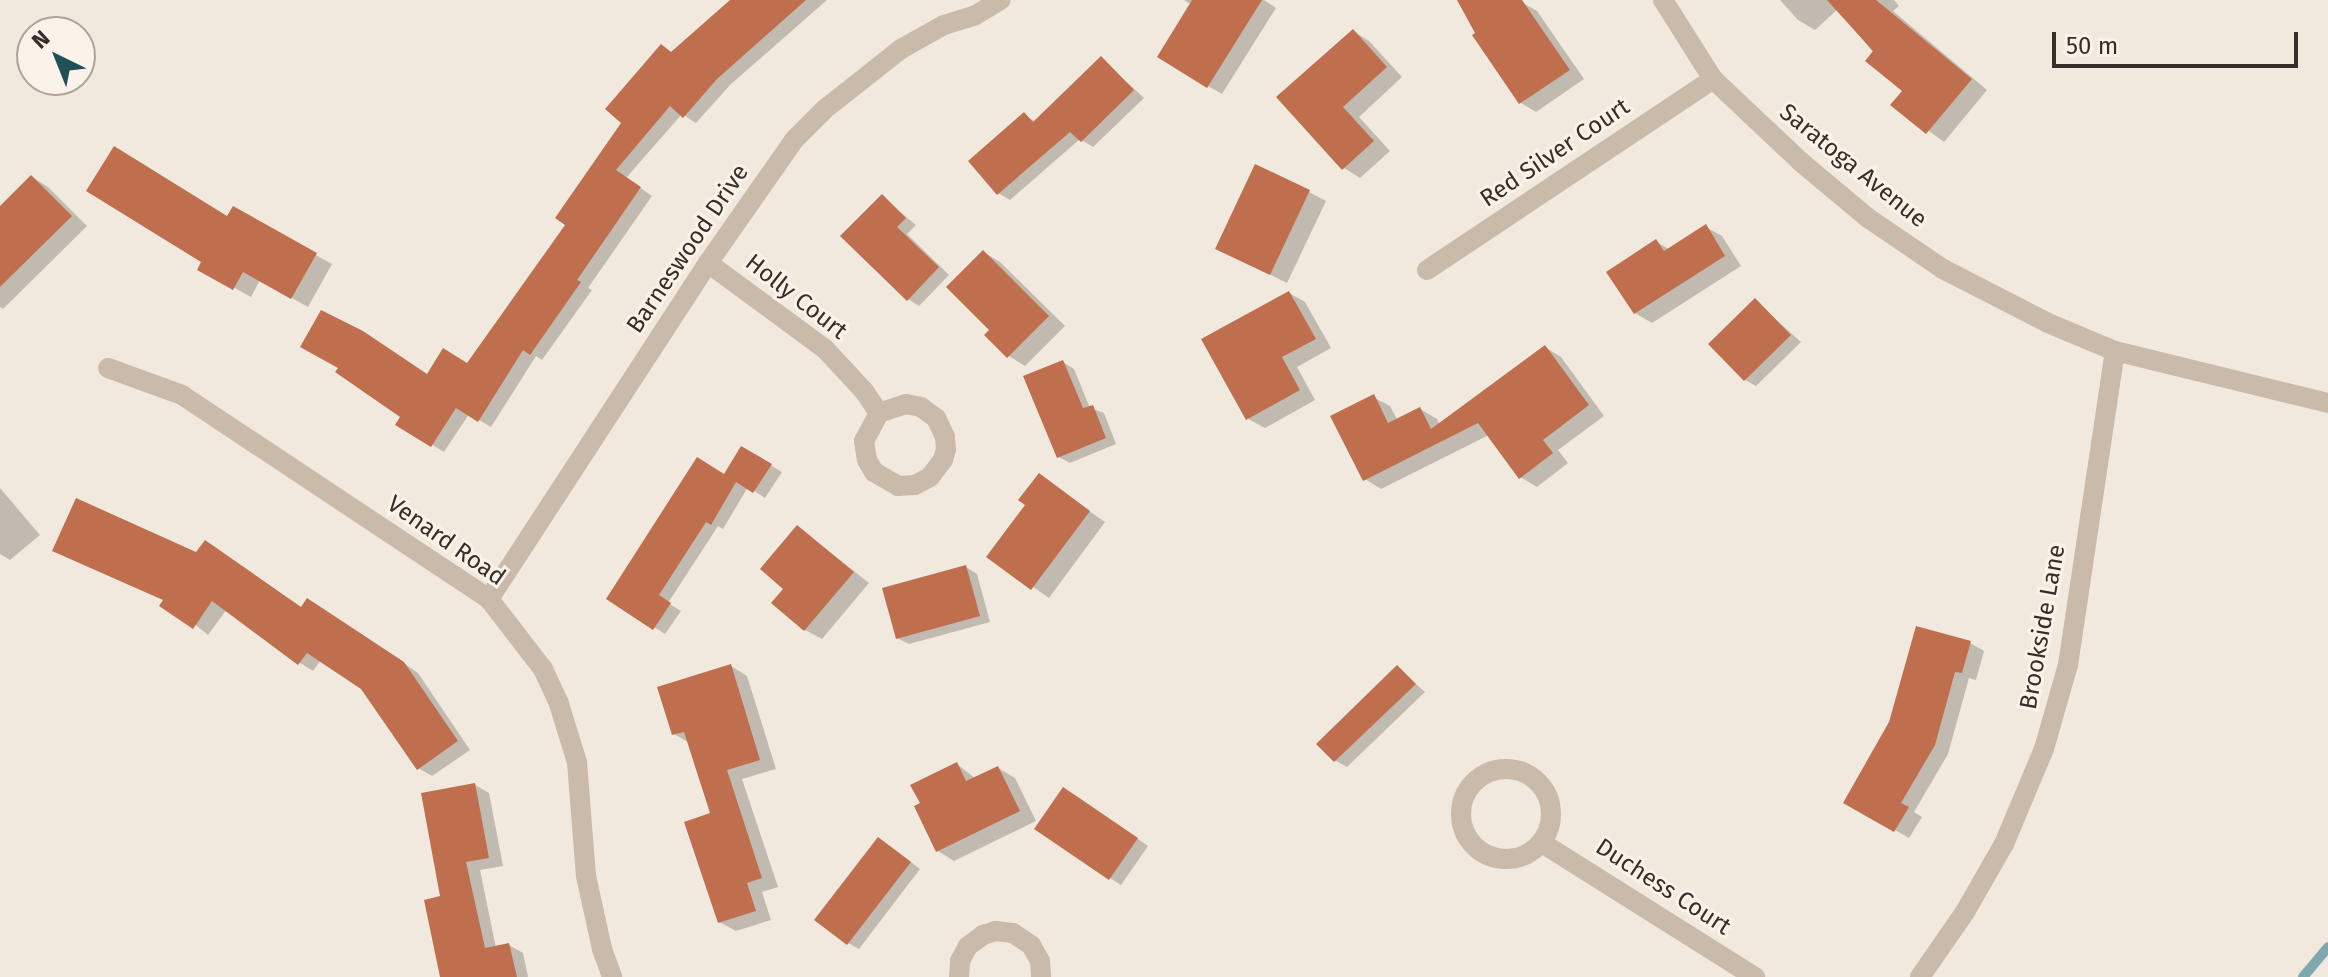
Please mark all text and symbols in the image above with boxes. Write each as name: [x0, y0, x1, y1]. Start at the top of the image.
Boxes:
north arrow: [16, 16, 96, 96]
scale bar: [2056, 16, 2302, 66]
text: N: [26, 25, 55, 54]
text: 50 m: [2066, 32, 2118, 60]
street label: Red Silver Court: [1475, 92, 1635, 214]
street label: Saratoga Avenue: [1774, 98, 1932, 234]
street label: Barneswood Drive: [621, 159, 755, 339]
street label: Holly Court: [739, 248, 853, 346]
street label: Venard Road: [381, 490, 511, 592]
street label: Brookside Lane: [2014, 542, 2072, 712]
street label: Duchess Court: [1590, 833, 1736, 941]

